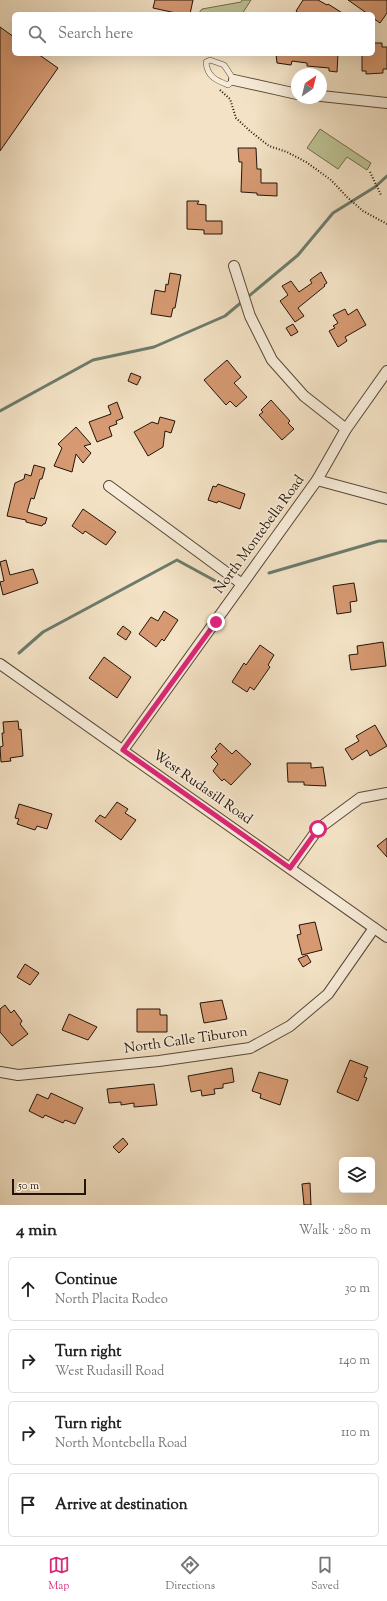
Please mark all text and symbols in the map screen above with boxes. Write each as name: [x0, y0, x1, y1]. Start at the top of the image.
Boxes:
search box: [12, 12, 375, 56]
icon: search: [26, 23, 48, 45]
text: Search here: [58, 24, 133, 45]
north arrow: [291, 68, 327, 104]
street label: North Montebella Road: [210, 471, 310, 598]
route end: [207, 613, 225, 631]
street label: West Rudasill Road: [148, 746, 256, 830]
route start: [309, 820, 327, 838]
street label: North Calle Tiburon: [123, 1022, 249, 1060]
map controls: [339, 1157, 375, 1193]
button: layers: [339, 1157, 375, 1193]
scale bar: [12, 1177, 86, 1196]
text: 50 m: [18, 1178, 39, 1194]
text: 4 min: [16, 1219, 57, 1243]
text: Walk · 280 m: [299, 1222, 371, 1240]
text: Continue: [55, 1270, 117, 1291]
icon: ahead: [17, 1278, 39, 1300]
text: 30 m: [344, 1280, 370, 1298]
text: North Placita Rodeo: [55, 1291, 168, 1309]
text: Turn right: [55, 1342, 121, 1363]
icon: right: [17, 1350, 39, 1372]
text: 140 m: [339, 1352, 370, 1370]
text: West Rudasill Road: [55, 1363, 164, 1381]
text: Turn right: [55, 1414, 121, 1435]
icon: right: [17, 1422, 39, 1444]
text: 110 m: [341, 1424, 370, 1442]
text: North Montebella Road: [55, 1435, 187, 1453]
icon: arrive: [17, 1494, 39, 1516]
text: Arrive at destination: [55, 1495, 188, 1516]
tab: Map: [48, 1554, 70, 1594]
tab: Directions: [166, 1554, 215, 1594]
tab: Saved: [311, 1554, 339, 1594]

